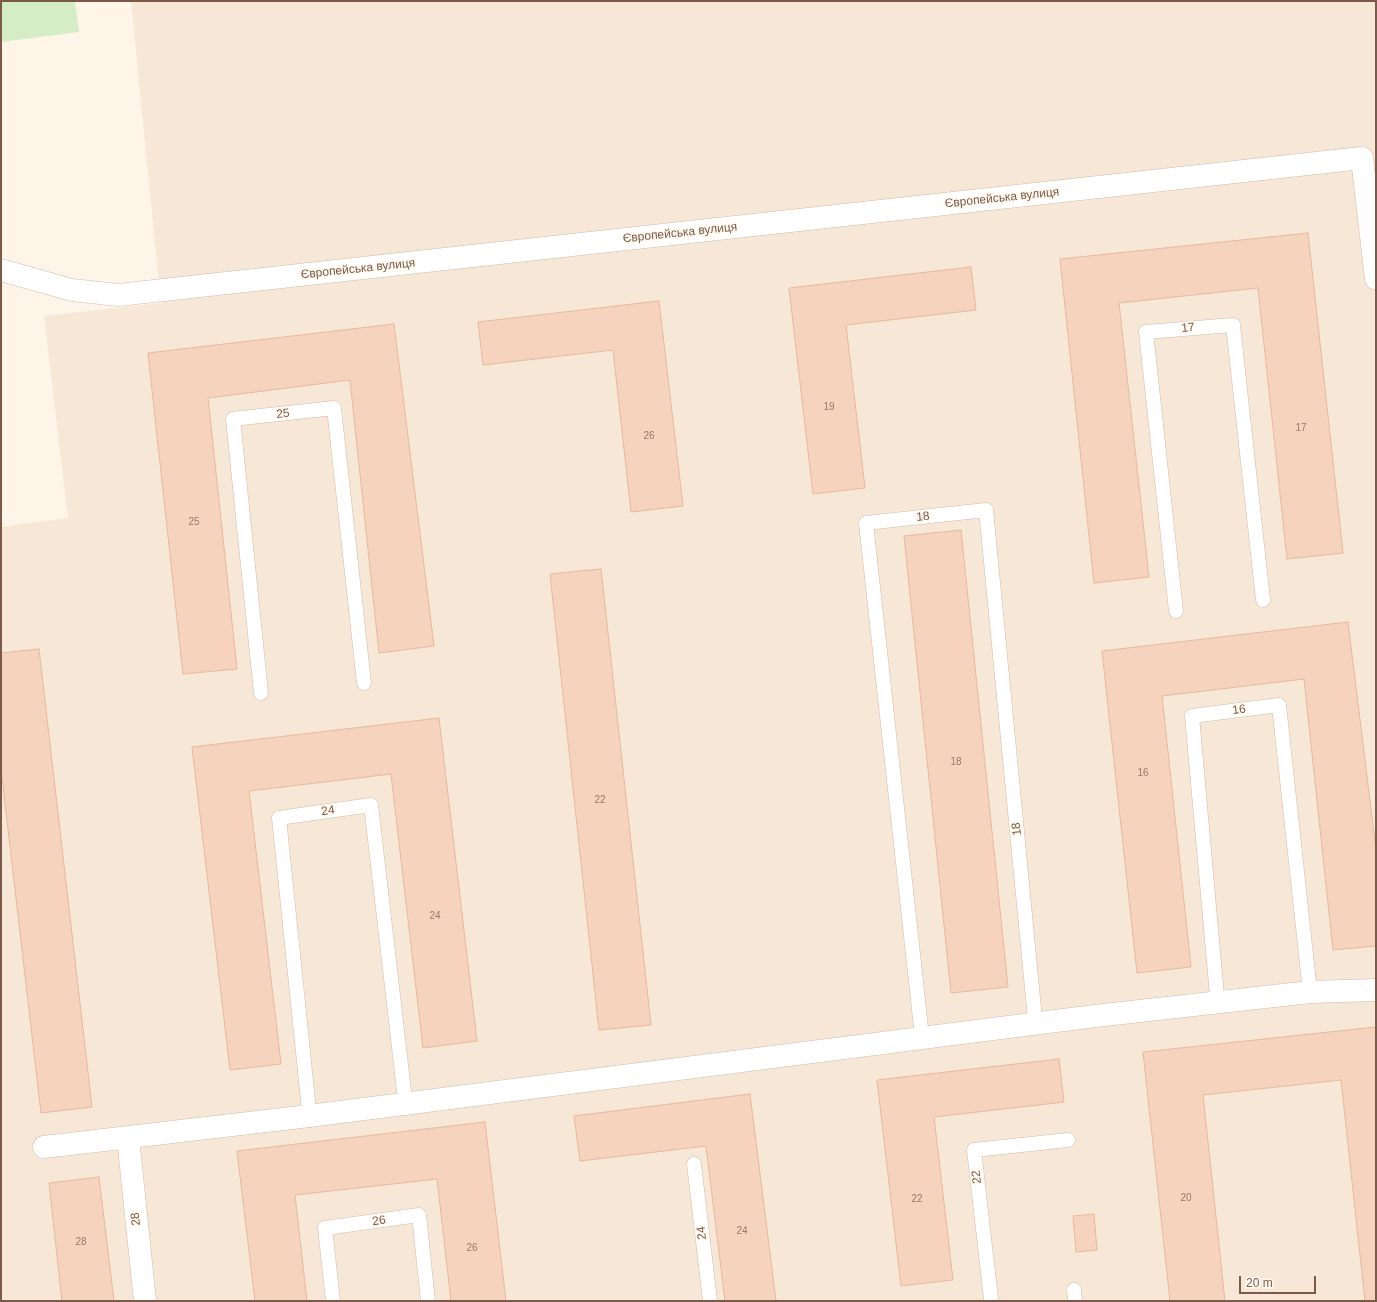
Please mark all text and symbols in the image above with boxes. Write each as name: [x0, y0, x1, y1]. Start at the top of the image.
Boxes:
street label: Європейська вулиця: [944, 185, 1060, 211]
street label: Європейська вулиця: [622, 220, 738, 246]
street label: Європейська вулиця: [300, 256, 416, 282]
street label: 17: [1181, 320, 1195, 336]
house number: 19: [823, 401, 835, 413]
street label: 25: [276, 406, 290, 422]
house number: 17: [1295, 422, 1307, 434]
house number: 26: [643, 430, 655, 442]
street label: 18: [916, 509, 930, 525]
house number: 25: [188, 516, 200, 528]
street label: 16: [1231, 702, 1247, 718]
house number: 18: [950, 756, 962, 768]
house number: 16: [1137, 767, 1149, 779]
house number: 22: [594, 794, 606, 806]
street label: 24: [320, 803, 336, 819]
street label: 18: [1009, 822, 1025, 836]
house number: 24: [429, 910, 441, 922]
street label: 22: [969, 1169, 985, 1185]
house number: 20: [1180, 1192, 1192, 1204]
house number: 22: [911, 1193, 923, 1205]
street label: 28: [128, 1212, 144, 1226]
street label: 26: [371, 1213, 387, 1229]
street label: 24: [694, 1225, 710, 1241]
house number: 24: [736, 1225, 748, 1237]
house number: 28: [75, 1236, 87, 1248]
house number: 26: [466, 1242, 478, 1254]
scale bar: [1241, 1268, 1318, 1294]
text: 20 m: [1246, 1276, 1273, 1290]

